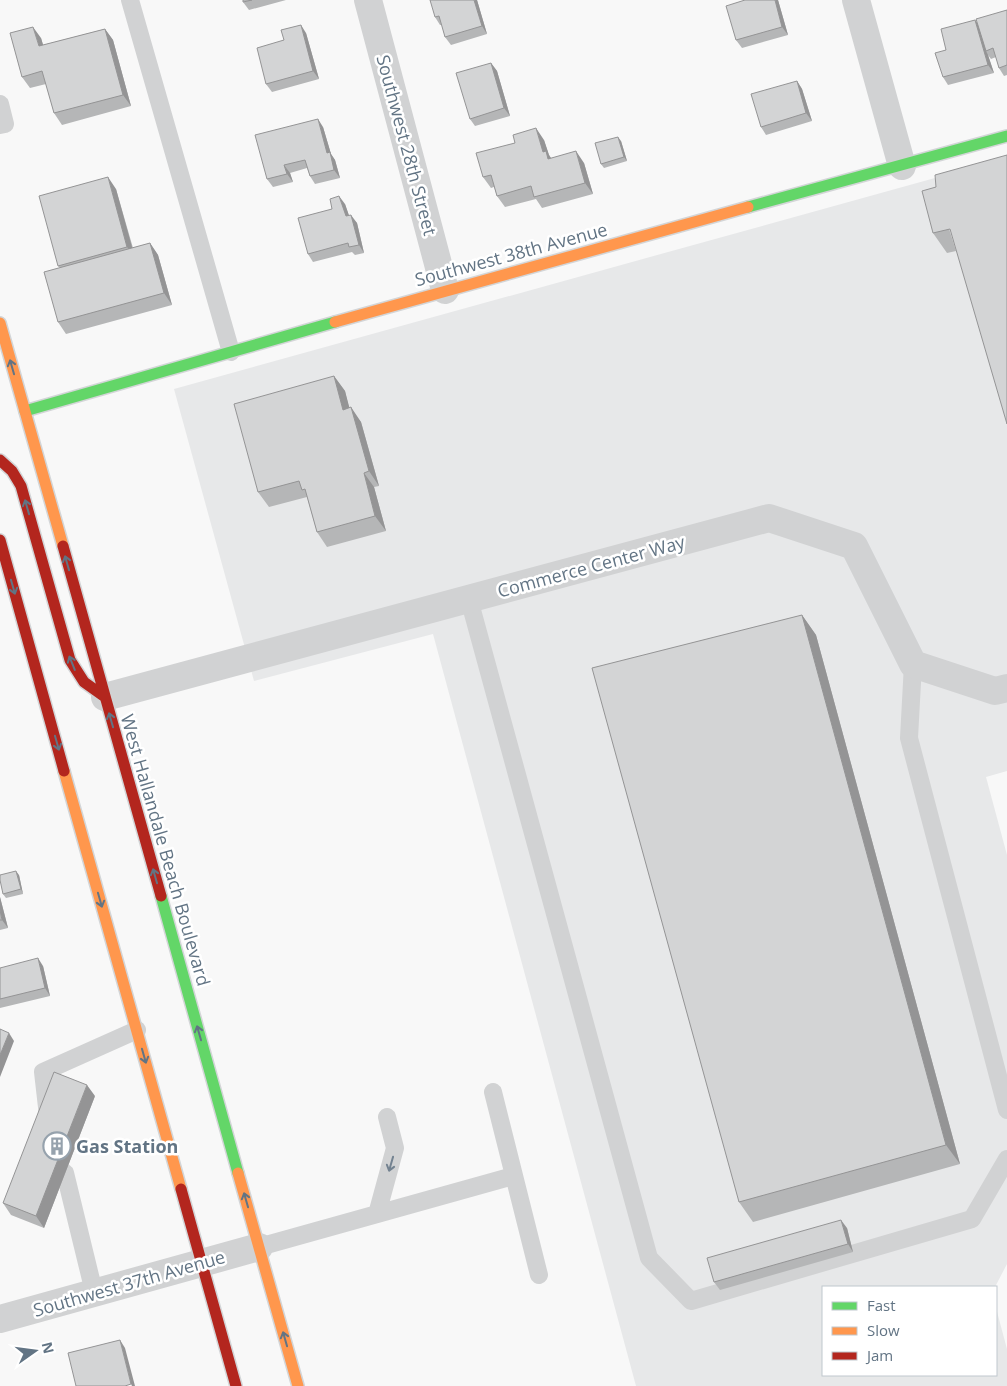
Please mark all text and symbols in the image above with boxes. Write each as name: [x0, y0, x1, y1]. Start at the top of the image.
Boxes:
street label: Southwest 28th Street: [371, 52, 443, 238]
street label: Southwest 38th Avenue: [412, 217, 610, 291]
one-way arrow: [7, 360, 17, 376]
one-way arrow: [22, 500, 31, 516]
street label: Commerce Center Way: [495, 529, 688, 603]
one-way arrow: [62, 556, 72, 572]
one-way arrow: [9, 578, 18, 594]
one-way arrow: [67, 656, 76, 671]
street label: West Hallandale Beach Boulevard: [116, 711, 216, 989]
one-way arrow: [106, 712, 116, 728]
one-way arrow: [52, 735, 62, 751]
one-way arrow: [150, 869, 159, 885]
one-way arrow: [96, 891, 106, 907]
one-way arrow: [193, 1025, 203, 1041]
one-way arrow: [140, 1048, 149, 1064]
building icon: Gas Station: [42, 1131, 72, 1161]
place label: Gas Station: [76, 1134, 178, 1158]
one-way arrow: [385, 1156, 395, 1172]
one-way arrow: [240, 1193, 250, 1209]
street label: Southwest 37th Avenue: [30, 1244, 228, 1322]
legend: [822, 1286, 997, 1376]
text: Fast: [867, 1295, 896, 1315]
text: Slow: [867, 1320, 900, 1340]
north arrow: [10, 1326, 60, 1376]
one-way arrow: [279, 1331, 289, 1347]
text: N: [38, 1340, 59, 1356]
text: Jam: [865, 1345, 893, 1365]

